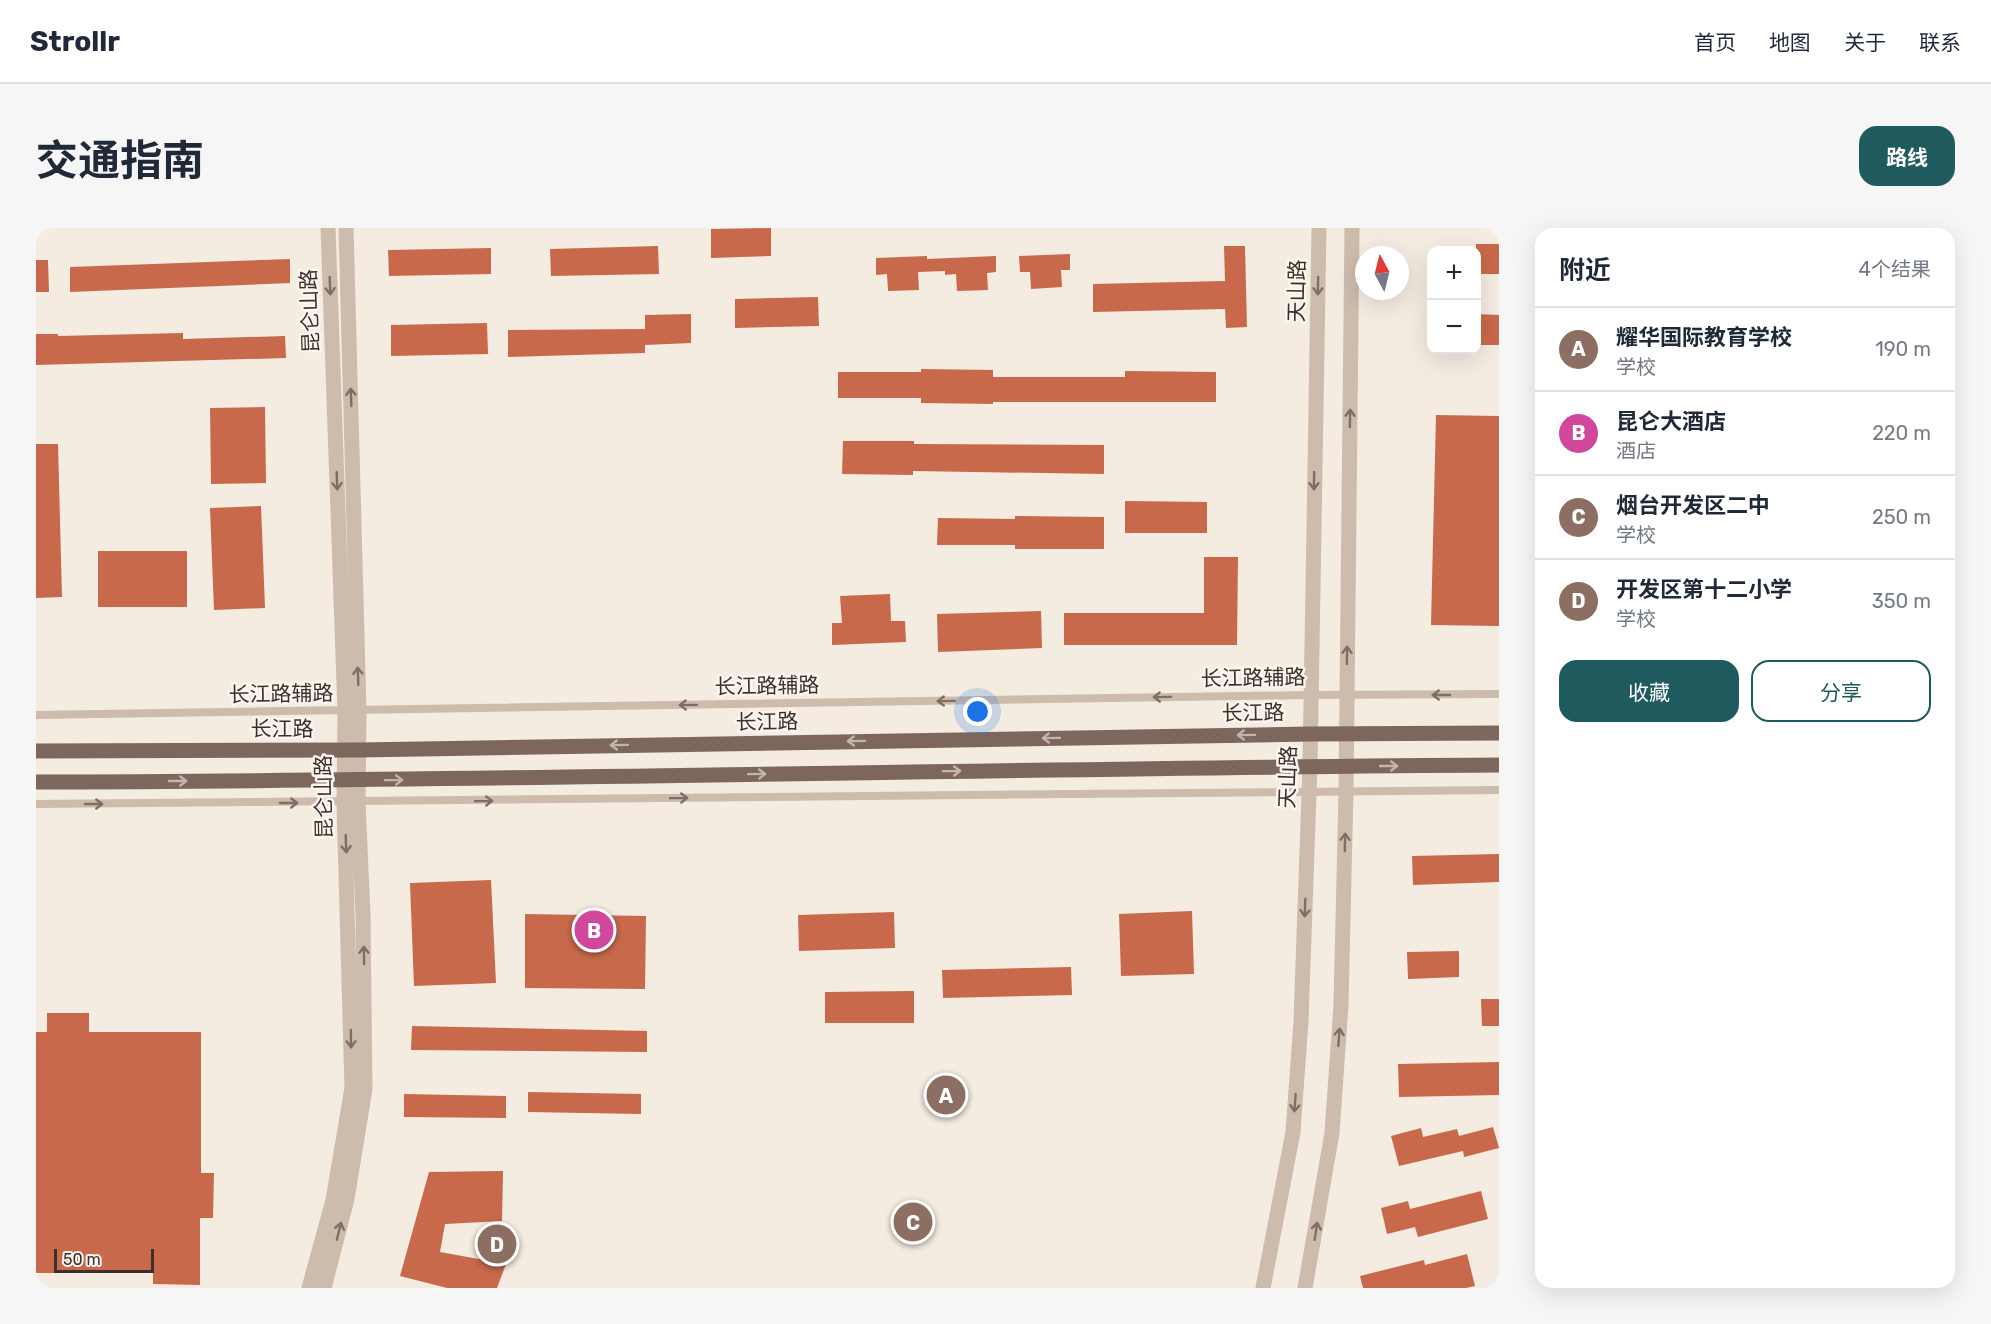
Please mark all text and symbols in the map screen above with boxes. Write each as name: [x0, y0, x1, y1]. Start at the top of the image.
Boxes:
text: Strollr: [30, 25, 120, 58]
text: 首页: [1694, 30, 1736, 55]
text: 地图: [1769, 30, 1811, 55]
text: 关于: [1844, 30, 1886, 55]
text: 联系: [1919, 30, 1961, 55]
button: 路线: [1859, 126, 1955, 186]
text: 交通指南: [36, 136, 204, 186]
north arrow: [1355, 246, 1409, 300]
map controls: [1427, 246, 1481, 354]
button: +: [1427, 246, 1481, 300]
text: 附近: [1559, 255, 1611, 286]
text: 4个结果: [1859, 257, 1931, 281]
street label: 天山路: [1283, 259, 1310, 323]
street label: 昆仑山路: [296, 269, 323, 353]
one-way arrow: [325, 276, 336, 296]
one-way arrow: [1312, 276, 1324, 296]
button: −: [1427, 300, 1481, 354]
text: 耀华国际教育学校: [1616, 324, 1792, 351]
text: A: [1571, 337, 1586, 361]
text: 190 m: [1875, 337, 1931, 361]
text: 学校: [1616, 355, 1656, 379]
one-way arrow: [345, 388, 357, 408]
one-way arrow: [1344, 408, 1356, 428]
text: 昆仑大酒店: [1616, 408, 1726, 435]
text: B: [1571, 421, 1586, 445]
text: 220 m: [1872, 421, 1931, 445]
text: 酒店: [1616, 439, 1656, 463]
one-way arrow: [331, 471, 342, 491]
one-way arrow: [1308, 471, 1320, 491]
text: 烟台开发区二中: [1616, 492, 1770, 519]
text: C: [1571, 505, 1586, 529]
text: 250 m: [1872, 505, 1931, 529]
text: 学校: [1616, 523, 1656, 547]
text: 开发区第十二小学: [1616, 576, 1792, 603]
text: D: [1571, 589, 1586, 613]
text: 350 m: [1872, 589, 1931, 613]
text: 学校: [1616, 607, 1656, 631]
one-way arrow: [1341, 645, 1353, 665]
button: 收藏: [1559, 660, 1739, 722]
button: 分享: [1751, 660, 1931, 722]
street label: 长江路辅路: [1200, 664, 1306, 691]
one-way arrow: [352, 667, 364, 687]
street label: 长江路辅路: [714, 672, 820, 699]
street label: 长江路辅路: [228, 680, 334, 707]
one-way arrow: [1431, 689, 1451, 700]
one-way arrow: [1152, 691, 1172, 703]
one-way arrow: [936, 695, 956, 707]
your location: [963, 697, 992, 726]
street label: 长江路: [1221, 699, 1285, 726]
one-way arrow: [678, 700, 698, 711]
street label: 长江路: [735, 708, 799, 735]
street label: 长江路: [251, 716, 314, 741]
one-way arrow: [1236, 729, 1256, 740]
one-way arrow: [1041, 732, 1061, 744]
one-way arrow: [846, 736, 866, 747]
one-way arrow: [609, 740, 629, 751]
street label: 天山路: [1274, 745, 1301, 809]
street label: 昆仑山路: [310, 755, 337, 839]
one-way arrow: [1379, 760, 1399, 772]
one-way arrow: [942, 766, 962, 777]
one-way arrow: [747, 769, 767, 780]
one-way arrow: [384, 774, 404, 786]
one-way arrow: [168, 775, 188, 787]
one-way arrow: [669, 792, 689, 804]
one-way arrow: [474, 795, 494, 807]
one-way arrow: [279, 797, 299, 809]
one-way arrow: [84, 798, 104, 810]
one-way arrow: [1339, 833, 1351, 853]
one-way arrow: [340, 834, 351, 854]
one-way arrow: [1299, 898, 1310, 918]
pin: B: [574, 908, 614, 952]
one-way arrow: [358, 945, 370, 965]
one-way arrow: [1334, 1028, 1345, 1048]
one-way arrow: [345, 1029, 357, 1049]
pin: A: [926, 1072, 966, 1118]
one-way arrow: [1290, 1092, 1301, 1112]
pin: C: [894, 1200, 932, 1244]
one-way arrow: [1311, 1221, 1322, 1241]
one-way arrow: [333, 1222, 345, 1241]
pin: D: [478, 1222, 516, 1266]
scale bar: [54, 1246, 154, 1274]
text: 50 m: [63, 1250, 101, 1269]

